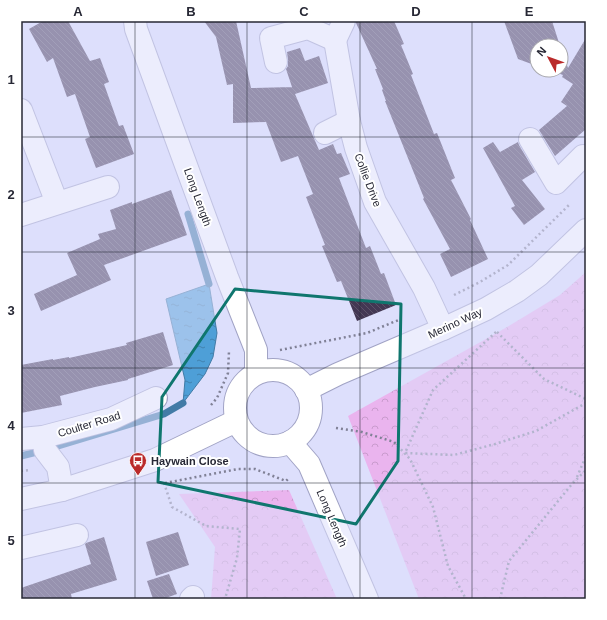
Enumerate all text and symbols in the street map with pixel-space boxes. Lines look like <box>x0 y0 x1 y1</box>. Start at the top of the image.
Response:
text: A <box>73 4 83 19</box>
text: B <box>186 4 196 19</box>
text: C <box>299 4 309 19</box>
text: D <box>411 4 421 19</box>
text: E <box>525 4 534 19</box>
north arrow <box>529 38 569 78</box>
text: N <box>534 44 549 58</box>
text: 1 <box>7 72 15 87</box>
street label: Collie Drive <box>352 152 384 208</box>
street label: Long Length <box>182 166 214 228</box>
text: 2 <box>7 187 15 202</box>
text: 3 <box>7 303 15 318</box>
street label: Merino Way <box>426 305 484 341</box>
street label: Coulter Road <box>56 409 122 439</box>
text: 4 <box>7 418 15 433</box>
bus stop icon: Haywain Close <box>128 451 148 476</box>
place label: Haywain Close <box>151 455 229 467</box>
street label: Long Length <box>315 488 349 548</box>
text: 5 <box>7 533 15 548</box>

